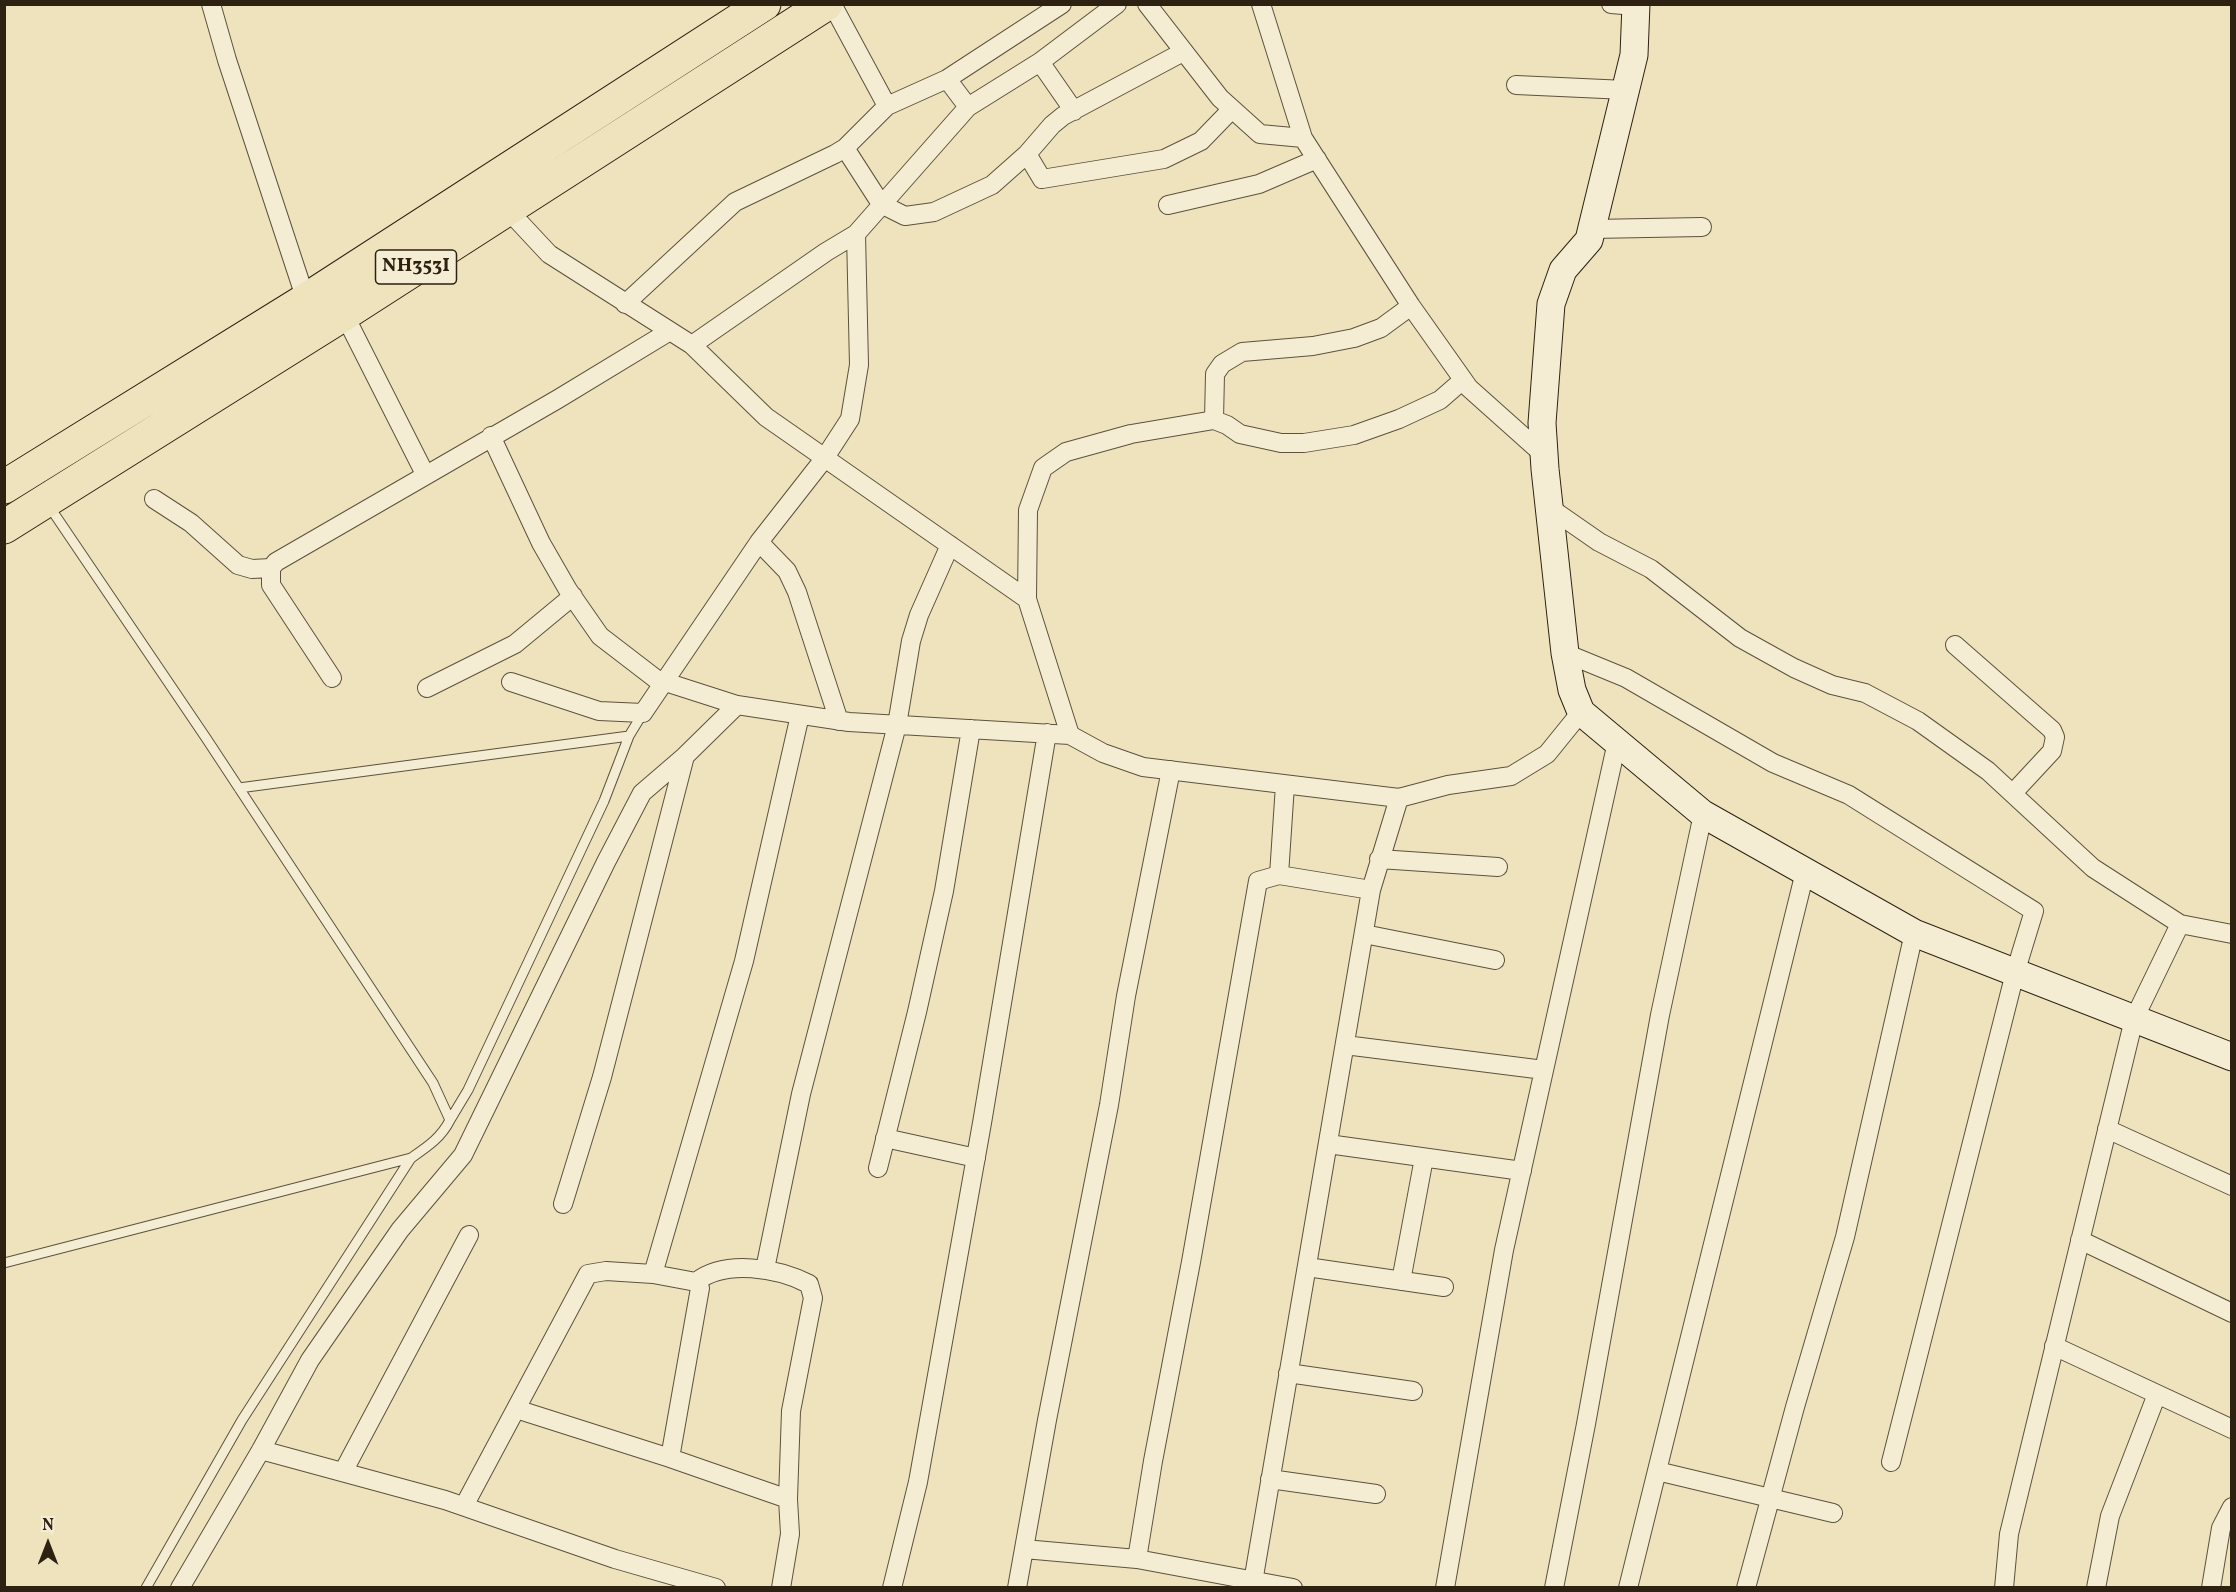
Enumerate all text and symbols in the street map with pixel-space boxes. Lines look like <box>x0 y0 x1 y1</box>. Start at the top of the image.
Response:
road number: NH353I <box>376 250 456 284</box>
north arrow <box>18 1514 78 1574</box>
text: N <box>42 1515 54 1537</box>

